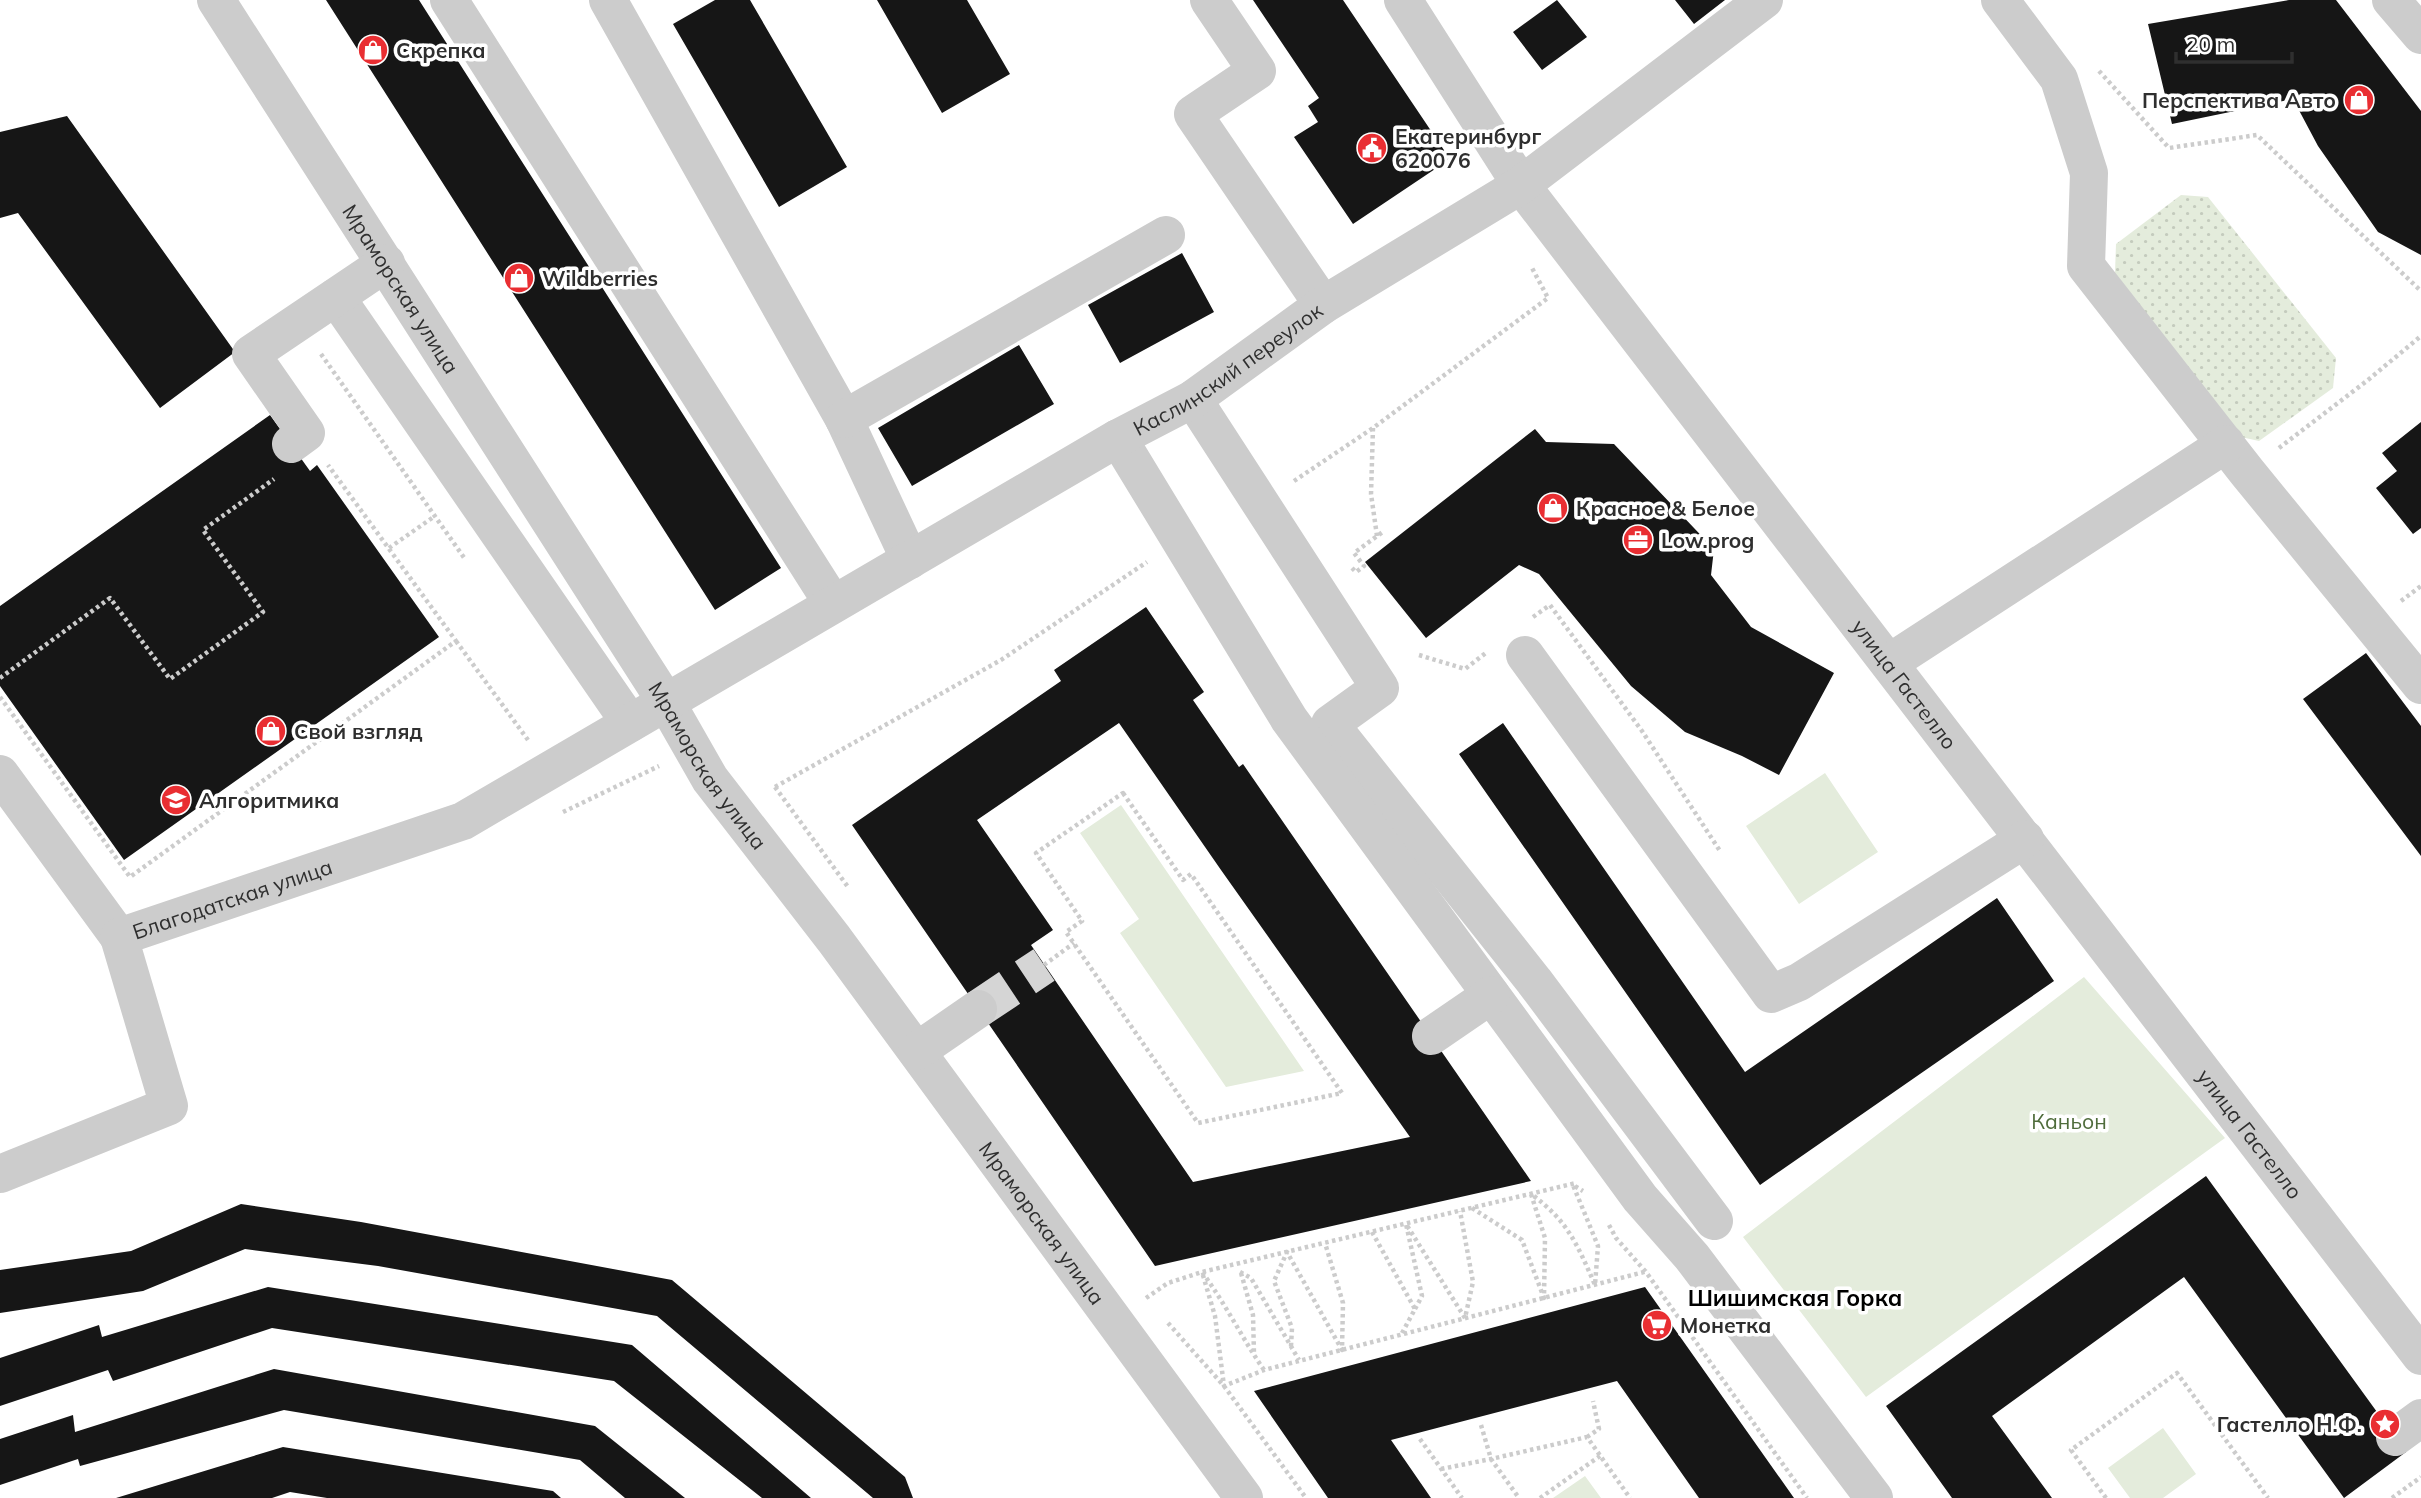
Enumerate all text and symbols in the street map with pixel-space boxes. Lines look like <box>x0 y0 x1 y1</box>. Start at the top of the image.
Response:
scale bar <box>2176 21 2292 65</box>
text: 20 m <box>2186 31 2235 57</box>
shop icon: Скрепка <box>356 33 390 67</box>
place label: Скрепка <box>396 37 486 63</box>
shop icon: Перспектива Авто <box>2342 83 2376 117</box>
place label: Перспектива Авто <box>2142 87 2336 113</box>
place label: Екатеринбург 620076 <box>1395 123 1541 173</box>
public building icon: Екатеринбург 620076 <box>1355 131 1389 165</box>
street label: Мраморская улица <box>337 199 465 378</box>
shop icon: Wildberries <box>502 261 536 295</box>
place label: Wildberries <box>542 265 658 291</box>
street label: Каслинский переулок <box>1129 296 1328 441</box>
shop icon: Красное & Белое <box>1536 491 1570 525</box>
place label: Красное & Белое <box>1576 495 1755 521</box>
office icon: Low.prog <box>1621 523 1655 557</box>
place label: Low.prog <box>1661 527 1754 553</box>
street label: улица Гастелло <box>1847 614 1963 754</box>
street label: Мраморская улица <box>643 677 773 854</box>
shop icon: Свой взгляд <box>254 714 288 748</box>
place label: Свой взгляд <box>294 718 423 744</box>
school or university icon: Алгоритмика <box>159 783 193 817</box>
place label: Алгоритмика <box>199 787 339 813</box>
street label: Благодатская улица <box>129 853 336 944</box>
street label: улица Гастелло <box>2192 1064 2308 1204</box>
park label: Каньон <box>2031 1108 2107 1134</box>
street label: Мраморская улица <box>974 1136 1111 1309</box>
district label: Шишимская Горка <box>1688 1283 1902 1312</box>
supermarket icon: Монетка <box>1640 1308 1674 1342</box>
place label: Монетка <box>1680 1312 1771 1338</box>
place icon: Гастелло Н.Ф. <box>2368 1407 2402 1441</box>
place label: Гастелло Н.Ф. <box>2217 1411 2362 1437</box>

